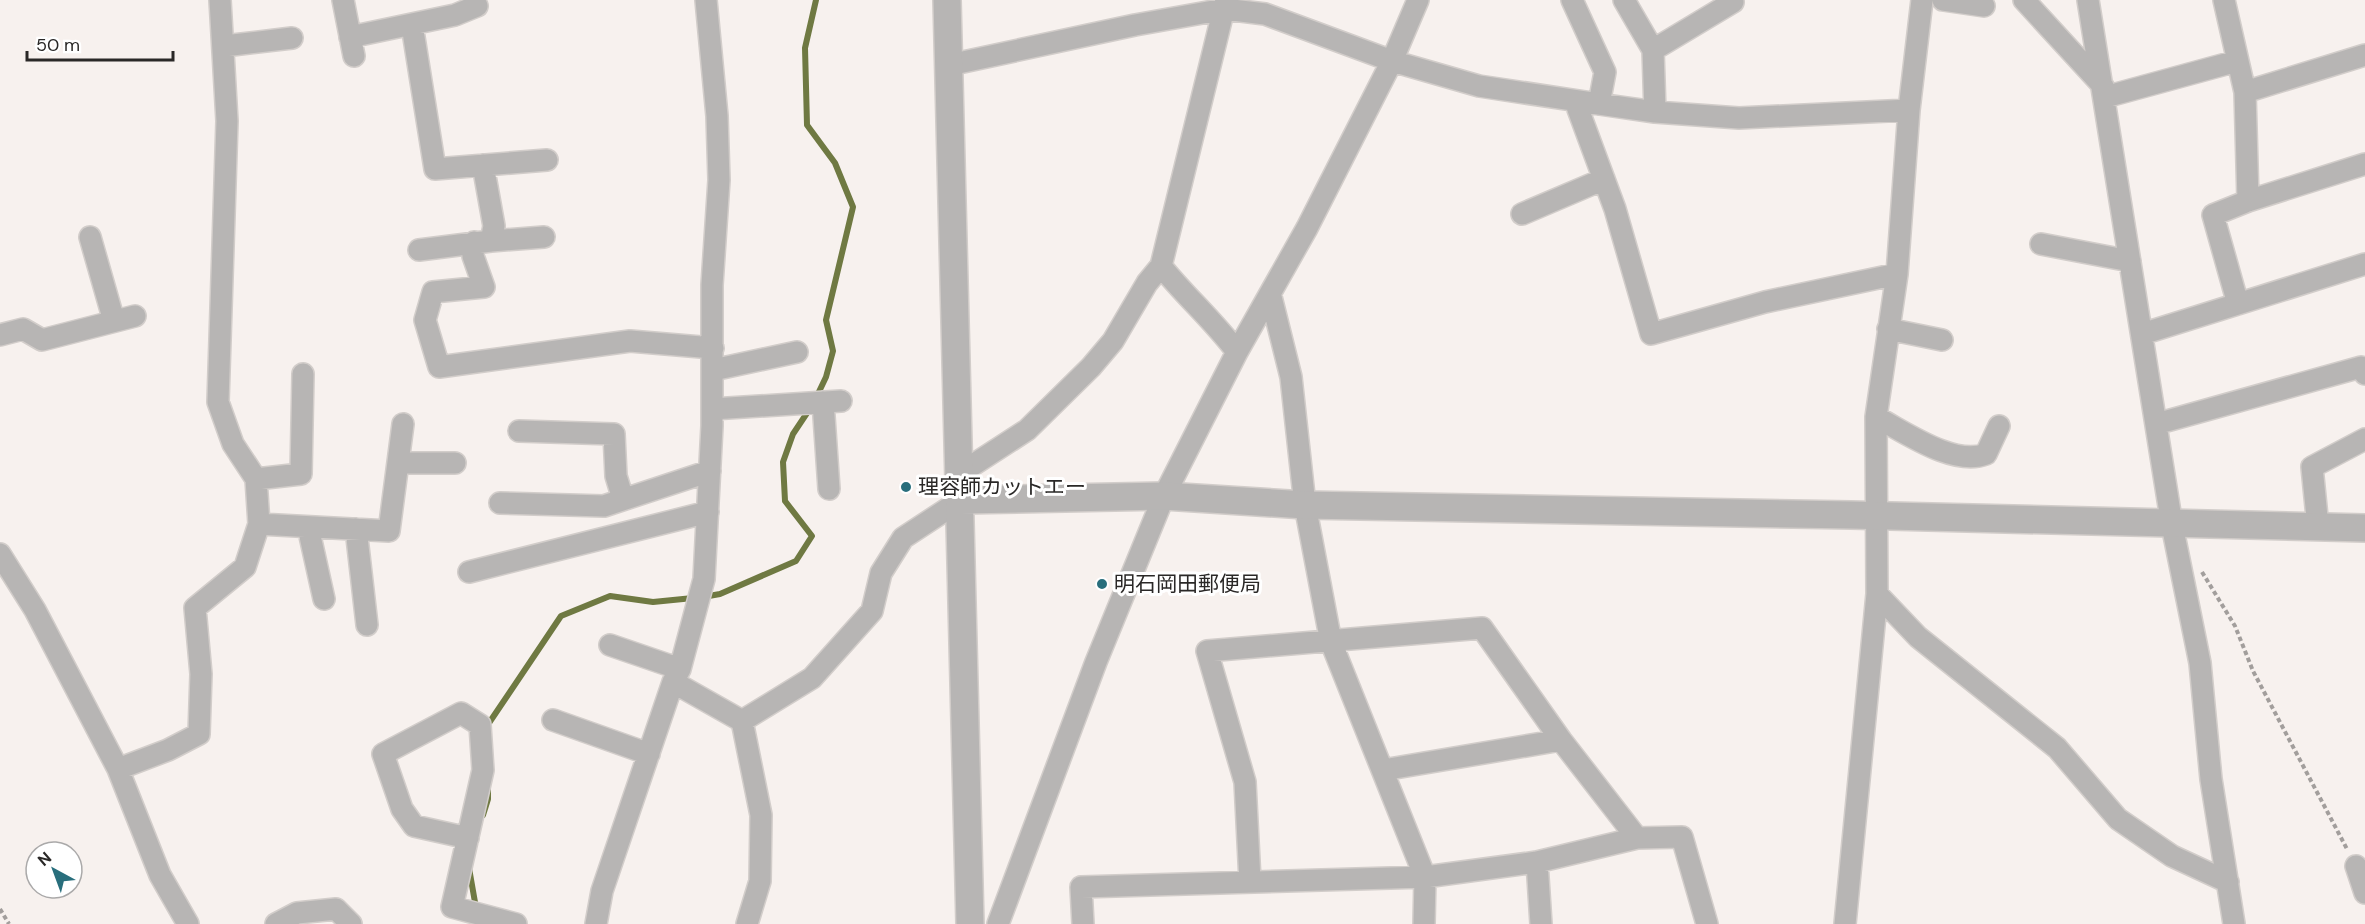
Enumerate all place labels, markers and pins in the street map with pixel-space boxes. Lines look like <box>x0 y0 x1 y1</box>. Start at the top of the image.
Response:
place label: 理容師カットエー <box>918 473 1086 501</box>
marker: 理容師カットエー <box>899 480 913 494</box>
place label: 明石岡田郵便局 <box>1114 570 1261 598</box>
marker: 明石岡田郵便局 <box>1095 577 1109 591</box>

